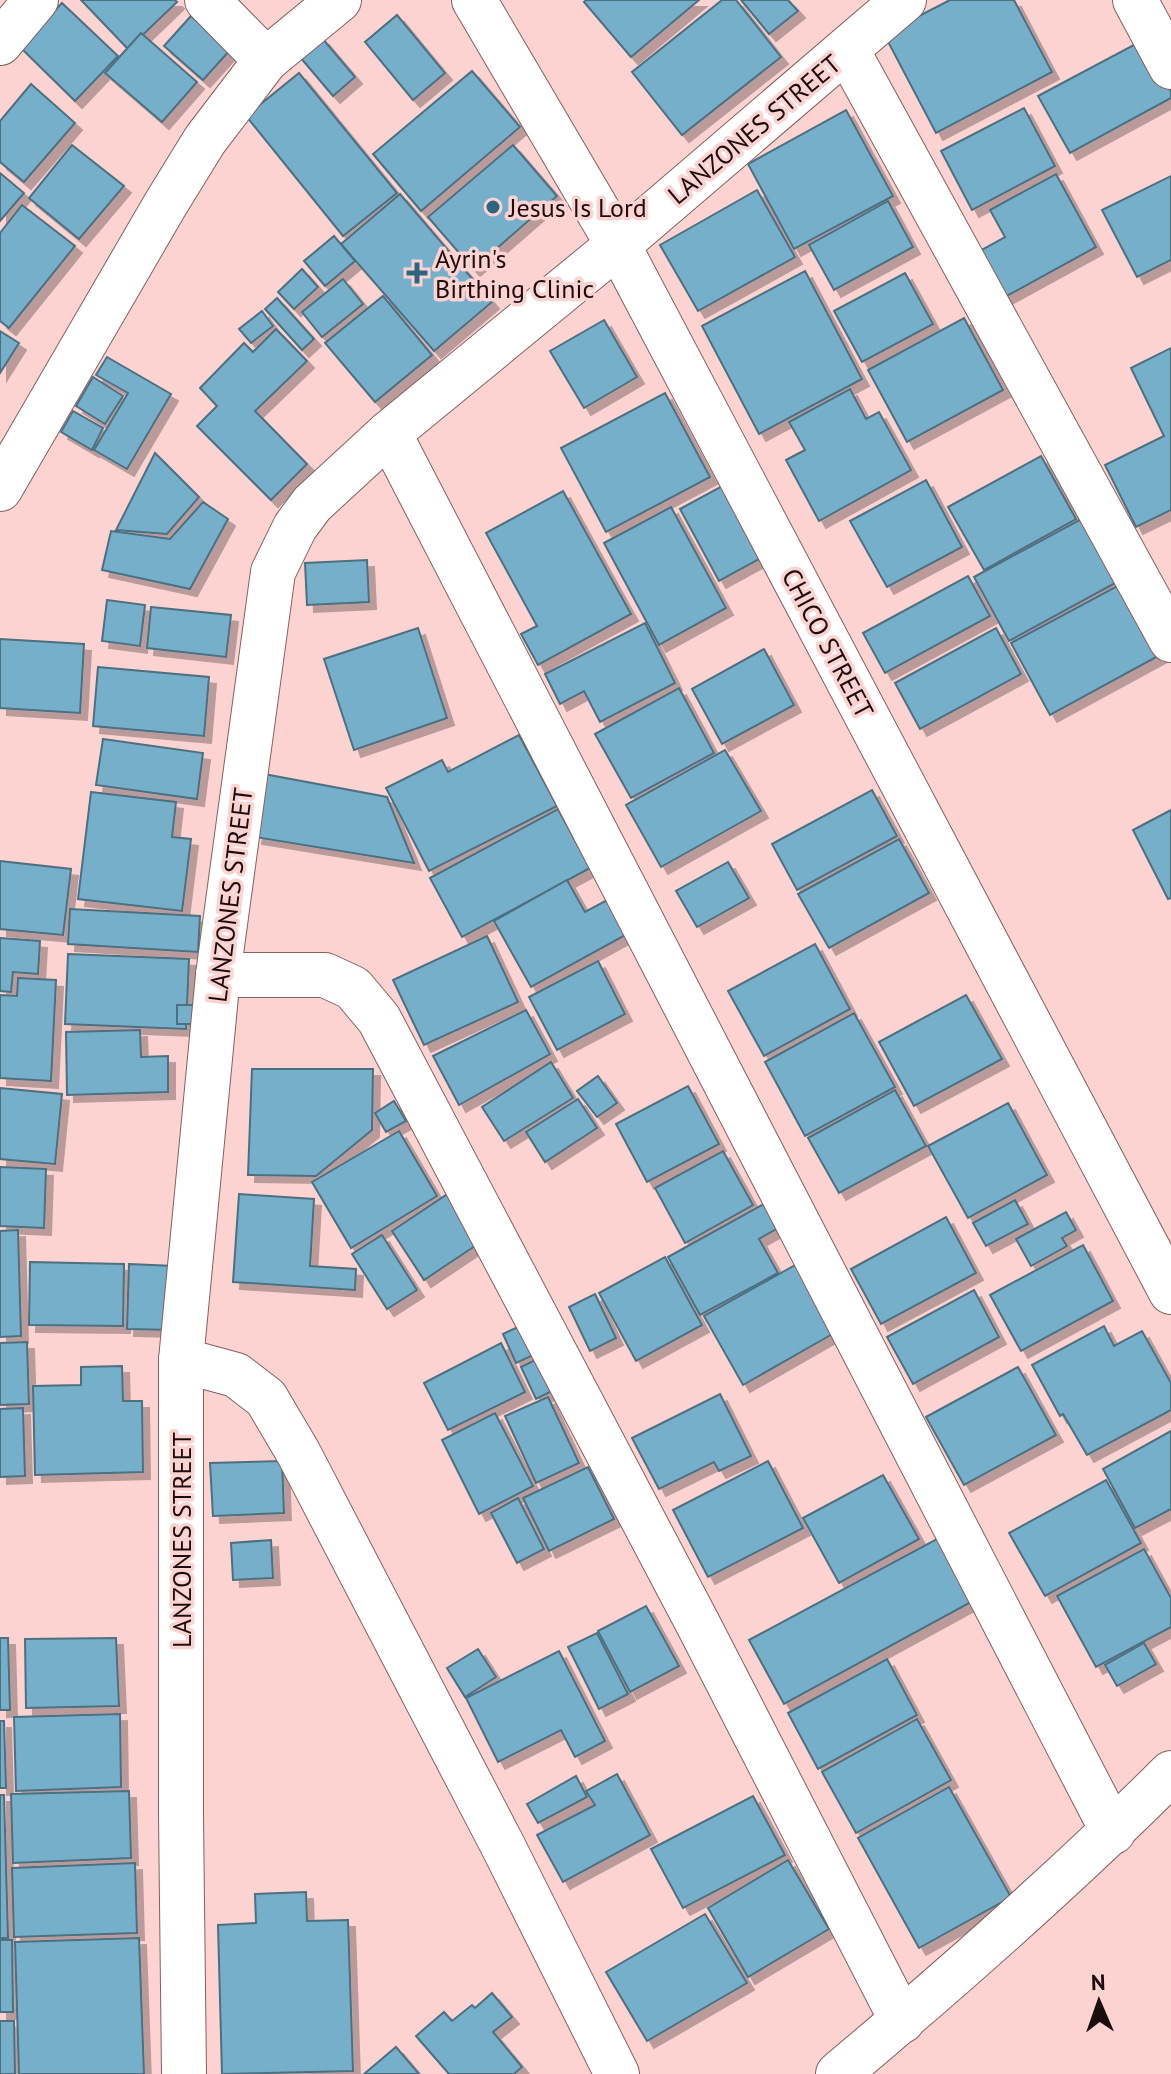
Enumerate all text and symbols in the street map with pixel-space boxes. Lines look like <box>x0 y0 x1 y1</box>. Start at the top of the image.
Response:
street label: LANZONES STREET <box>661 47 847 211</box>
place label: Jesus Is Lord <box>508 191 647 224</box>
marker: Jesus Is Lord <box>484 198 502 216</box>
place label: Ayrin's Birthing Clinic <box>435 242 594 305</box>
marker: Ayrin's Birthing Clinic <box>406 262 428 284</box>
street label: CHICO STREET <box>775 563 881 723</box>
street label: LANZONES STREET <box>200 786 260 1004</box>
street label: LANZONES STREET <box>165 1432 198 1648</box>
north arrow <box>1059 1962 1139 2042</box>
text: N <box>1091 1968 1106 1996</box>

